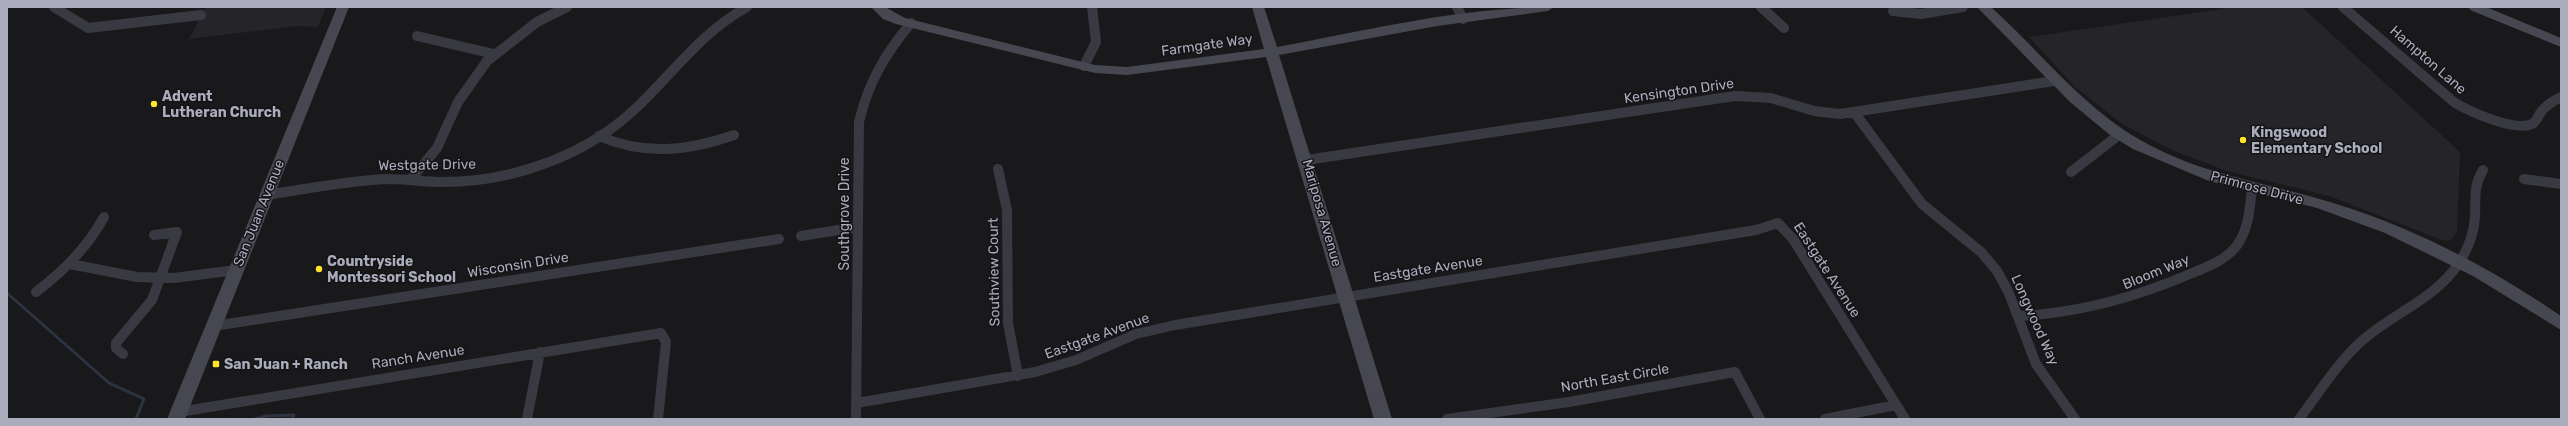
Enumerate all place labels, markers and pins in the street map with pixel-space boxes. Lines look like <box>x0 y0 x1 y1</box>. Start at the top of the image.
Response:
place label: Advent Lutheran Church <box>162 88 281 121</box>
marker: Advent Lutheran Church <box>149 99 159 109</box>
place label: Kingswood Elementary School <box>2251 124 2382 157</box>
marker: Kingswood Elementary School <box>2238 135 2248 145</box>
place label: Countryside Montessori School <box>327 253 456 286</box>
marker: Countryside Montessori School <box>314 264 324 274</box>
place label: San Juan + Ranch <box>224 356 348 373</box>
marker: San Juan + Ranch <box>211 359 221 369</box>

